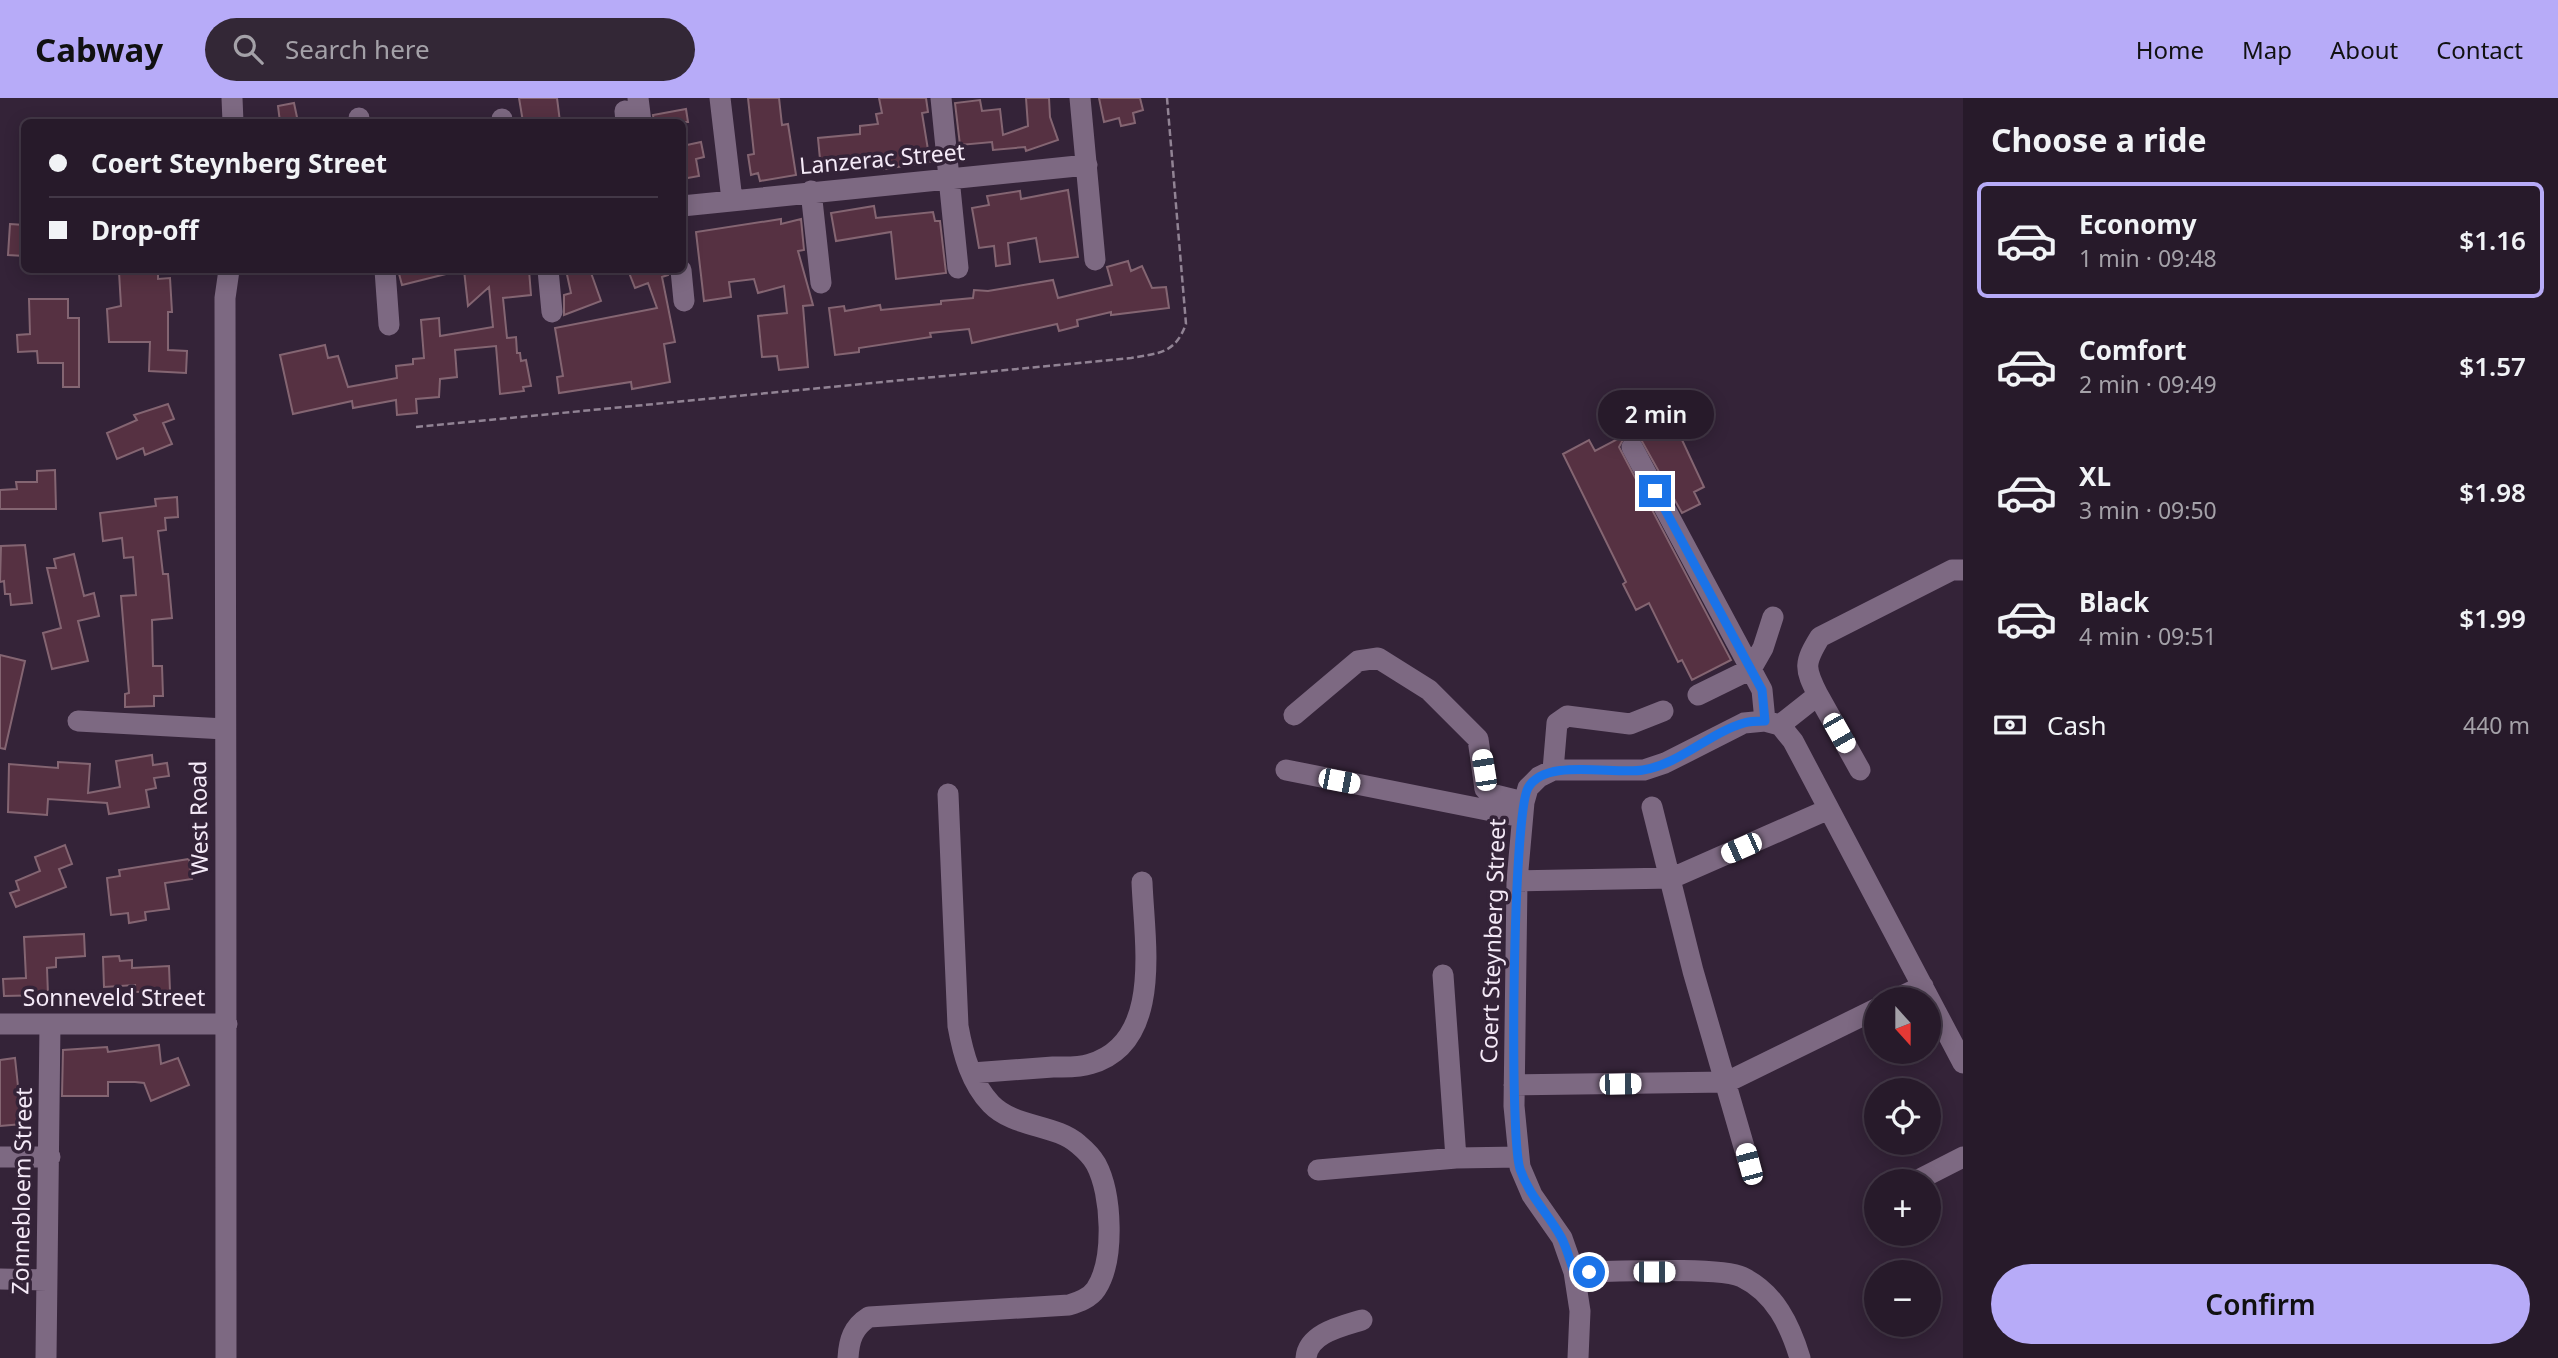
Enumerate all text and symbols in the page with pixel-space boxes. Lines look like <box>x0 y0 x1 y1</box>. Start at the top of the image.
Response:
search box <box>205 18 695 81</box>
text: Cabway <box>35 27 163 72</box>
icon: search <box>229 30 267 68</box>
text: Search here <box>285 31 430 67</box>
text: Home <box>2136 33 2204 66</box>
text: Map <box>2242 33 2292 66</box>
text: About <box>2330 33 2398 66</box>
text: Contact <box>2436 33 2523 66</box>
text: Choose a ride <box>1991 118 2207 161</box>
street label: Lanzerac Street <box>798 135 966 181</box>
text: Coert Steynberg Street <box>91 145 387 181</box>
text: Economy <box>2079 206 2197 242</box>
icon: car <box>1995 209 2058 272</box>
text: Drop-off <box>91 212 198 248</box>
text: $1.16 <box>2459 222 2526 258</box>
text: 1 min · 09:48 <box>2079 242 2217 274</box>
text: Comfort <box>2079 332 2187 368</box>
icon: car <box>1995 335 2058 398</box>
text: $1.57 <box>2459 348 2526 384</box>
text: 2 min · 09:49 <box>2079 368 2217 400</box>
callout: 2 min <box>1597 390 1713 438</box>
text: 2 min <box>1625 398 1687 430</box>
text: XL <box>2079 458 2111 494</box>
icon: car <box>1995 461 2058 524</box>
text: $1.98 <box>2459 474 2526 510</box>
route end <box>1639 475 1671 507</box>
text: 3 min · 09:50 <box>2079 494 2217 526</box>
text: Black <box>2079 584 2149 620</box>
icon: car <box>1995 587 2058 650</box>
text: $1.99 <box>2459 600 2526 636</box>
text: 4 min · 09:51 <box>2079 620 2217 652</box>
icon: cash <box>1991 706 2029 744</box>
text: Cash <box>2047 707 2107 743</box>
text: 440 m <box>2463 709 2530 741</box>
car <box>1820 710 1859 756</box>
car <box>1471 748 1498 792</box>
street label: West Road <box>181 761 215 876</box>
car <box>1317 767 1362 795</box>
street label: Coert Steynberg Street <box>1472 818 1512 1064</box>
car <box>1718 830 1765 866</box>
street label: Sonneveld Street <box>23 981 205 1013</box>
north arrow <box>1864 987 1941 1064</box>
map controls <box>1864 987 1941 1337</box>
car <box>1599 1073 1642 1095</box>
button: locate <box>1864 1078 1941 1155</box>
street label: Zonnebloem Street <box>3 1087 39 1295</box>
car <box>1734 1141 1765 1187</box>
button: + <box>1864 1169 1941 1246</box>
route start <box>1573 1256 1605 1288</box>
button: − <box>1864 1260 1941 1337</box>
car <box>1634 1262 1676 1283</box>
button: Confirm <box>1991 1264 2530 1344</box>

